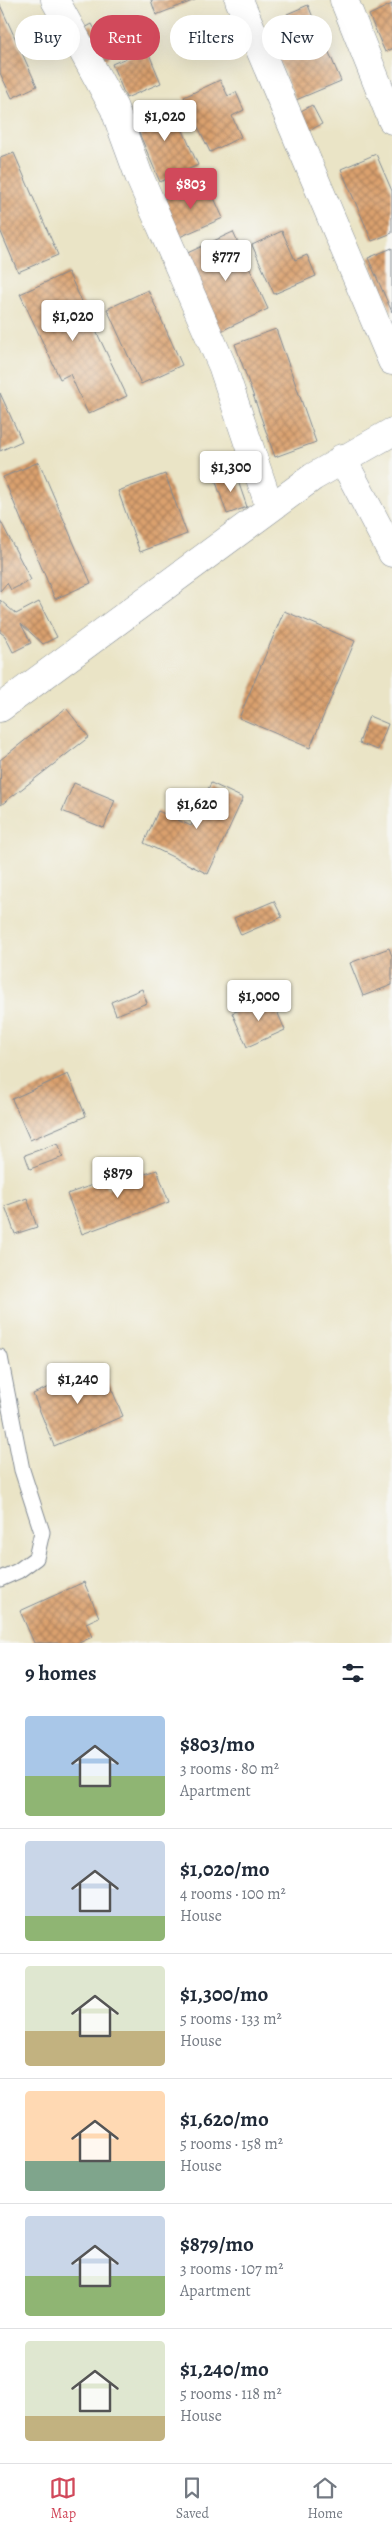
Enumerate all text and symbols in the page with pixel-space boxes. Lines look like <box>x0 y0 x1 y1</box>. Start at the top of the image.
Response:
chip: Buy <box>15 15 80 60</box>
chip: Rent <box>90 15 160 60</box>
chip: Filters <box>170 15 252 60</box>
chip: New <box>262 15 332 60</box>
pin: $1,020 <box>124 100 206 142</box>
text: $1,020 <box>144 105 186 127</box>
pin: $803 <box>161 168 221 210</box>
text: $803 <box>176 173 206 195</box>
pin: $777 <box>196 240 256 282</box>
text: $777 <box>212 245 240 267</box>
pin: $1,020 <box>32 300 114 342</box>
text: $1,020 <box>52 305 94 327</box>
pin: $1,300 <box>190 450 272 493</box>
text: $1,300 <box>211 456 251 478</box>
pin: $1,620 <box>156 788 238 830</box>
text: $1,620 <box>177 793 217 815</box>
pin: $1,000 <box>218 980 300 1022</box>
text: $1,000 <box>238 985 280 1007</box>
pin: $879 <box>88 1156 148 1199</box>
text: $879 <box>103 1162 133 1184</box>
pin: $1,240 <box>37 1362 119 1405</box>
text: $1,240 <box>58 1368 98 1390</box>
text: 9 homes <box>25 1659 96 1687</box>
icon: filters <box>339 1659 367 1687</box>
text: $803/mo <box>180 1730 255 1758</box>
icon: home <box>65 1736 125 1796</box>
text: 3 rooms · 80 m² <box>180 1758 279 1780</box>
text: Apartment <box>180 1780 251 1802</box>
text: $1,020/mo <box>180 1855 270 1883</box>
icon: home <box>65 1861 125 1921</box>
text: 4 rooms · 100 m² <box>180 1883 286 1905</box>
text: House <box>180 1905 222 1927</box>
text: $1,300/mo <box>180 1980 268 2008</box>
icon: home <box>65 1986 125 2046</box>
text: 5 rooms · 133 m² <box>180 2008 282 2030</box>
text: House <box>180 2030 222 2052</box>
text: $1,620/mo <box>180 2105 269 2133</box>
icon: home <box>65 2111 125 2171</box>
text: 5 rooms · 158 m² <box>180 2133 283 2155</box>
text: House <box>180 2155 222 2177</box>
text: $879/mo <box>180 2230 254 2258</box>
icon: home <box>65 2236 125 2296</box>
text: 3 rooms · 107 m² <box>180 2258 283 2280</box>
text: Apartment <box>180 2280 251 2302</box>
text: $1,240/mo <box>180 2355 269 2383</box>
icon: home <box>65 2361 125 2421</box>
text: 5 rooms · 118 m² <box>180 2383 282 2405</box>
text: House <box>180 2405 222 2427</box>
tab: Map <box>49 2474 77 2523</box>
tab: Saved <box>176 2474 209 2523</box>
tab: Home <box>308 2474 343 2523</box>

